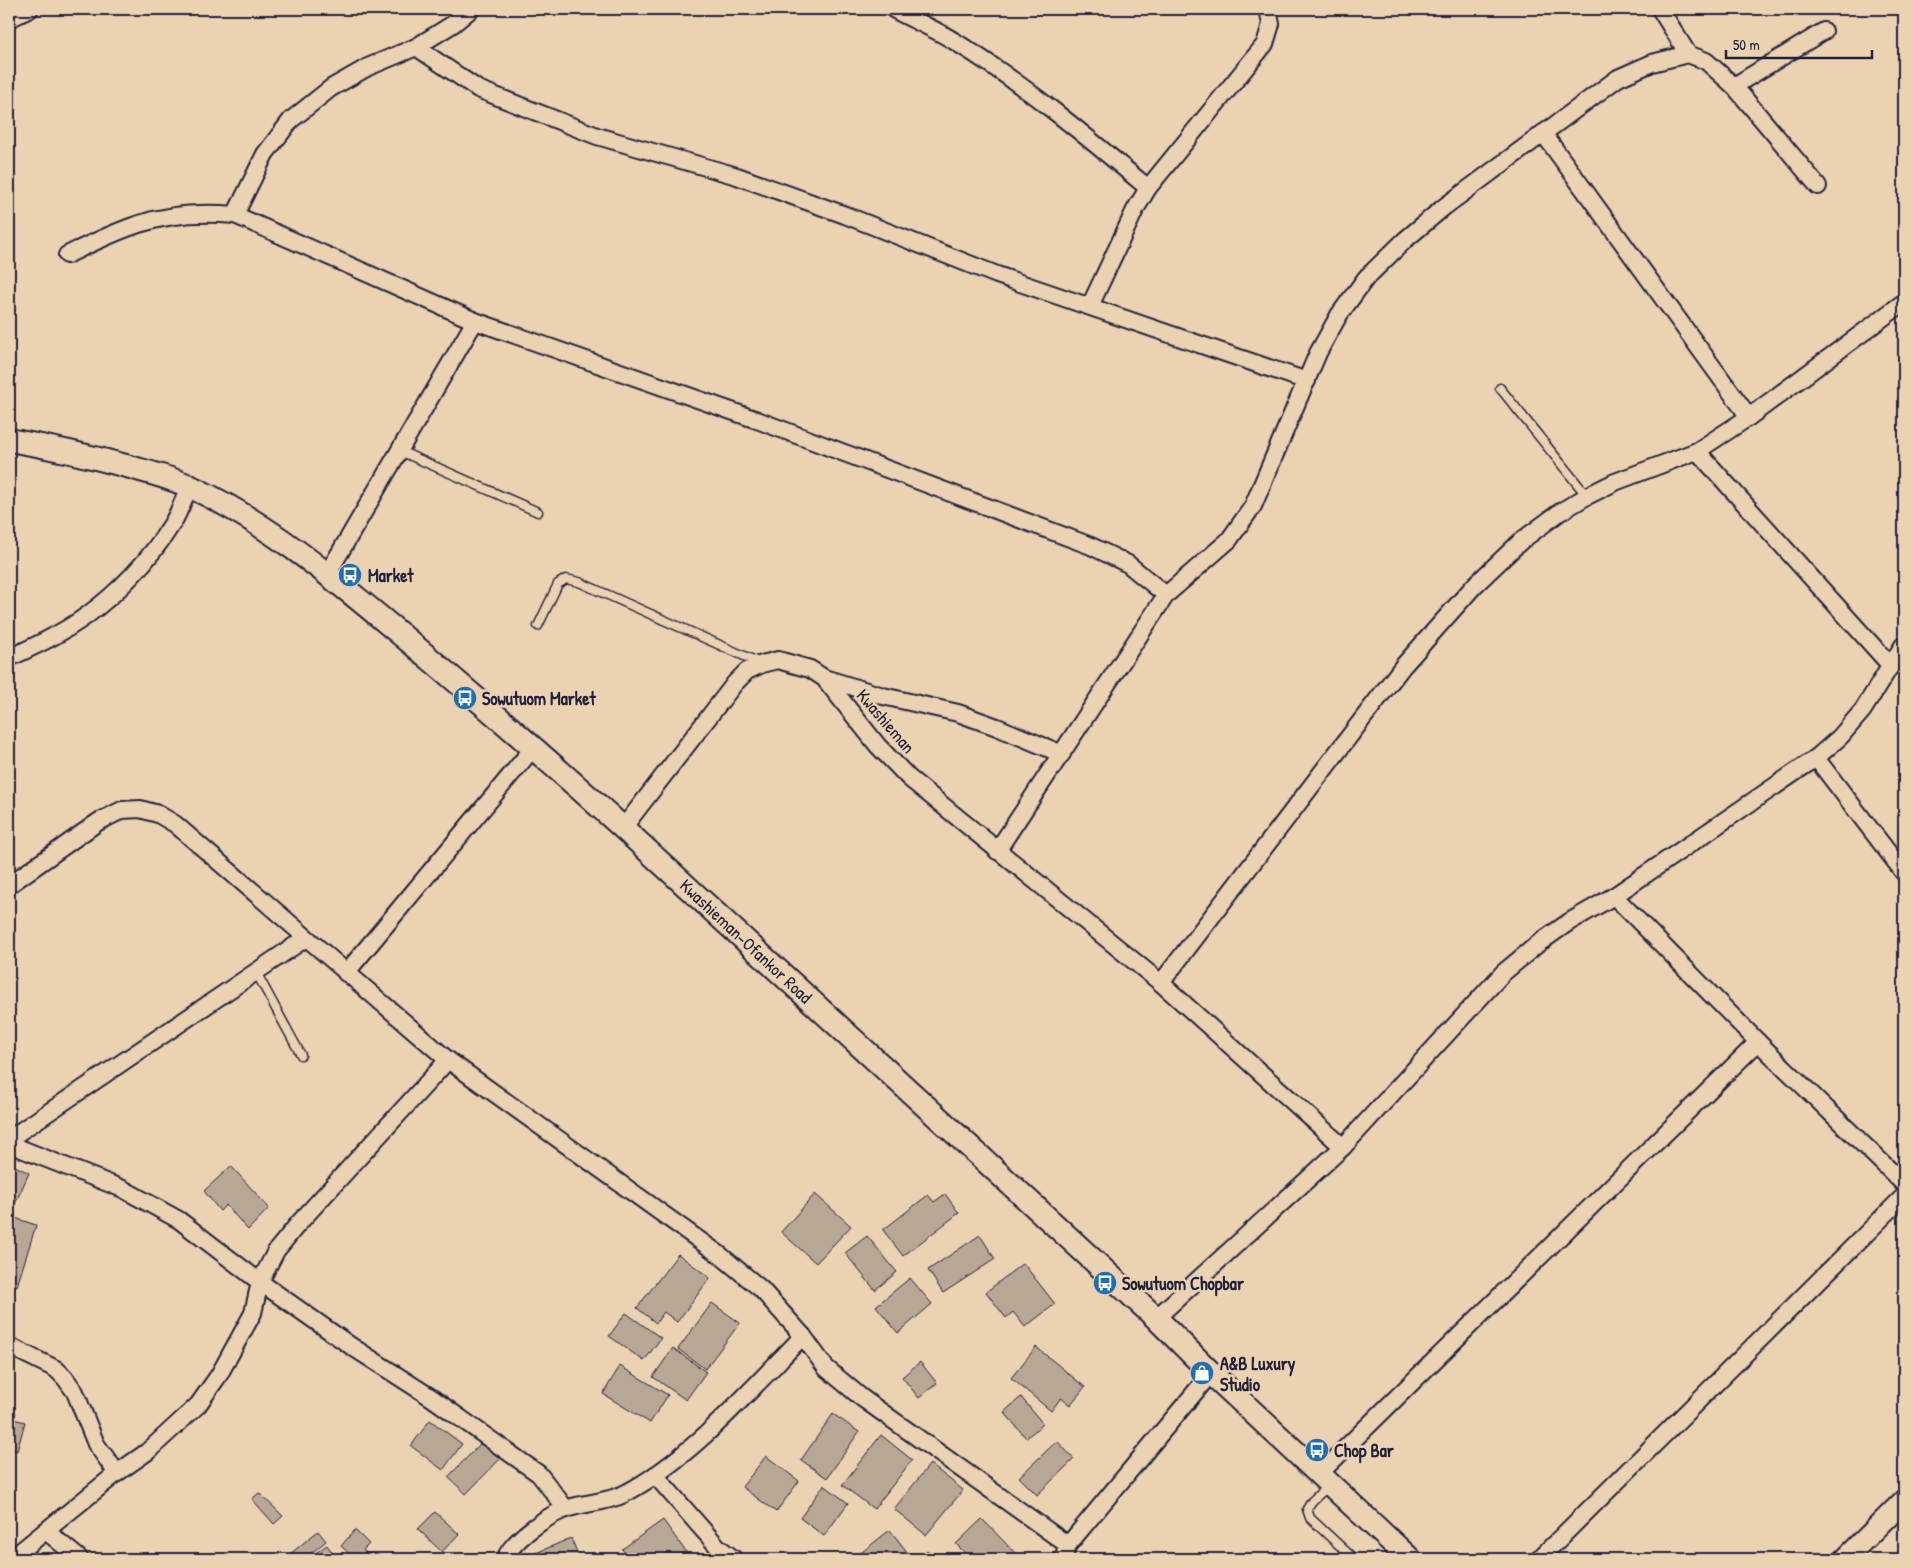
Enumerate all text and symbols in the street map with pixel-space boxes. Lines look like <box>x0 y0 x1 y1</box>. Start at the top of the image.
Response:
scale bar <box>1726 28 1872 60</box>
text: 50 m <box>1733 34 1760 55</box>
bus stop icon: Market <box>337 562 363 588</box>
place label: Market <box>368 563 414 588</box>
street label: Kwashieman <box>851 683 921 759</box>
bus stop icon: Sowutuom Market <box>452 685 478 711</box>
place label: Sowutuom Market <box>482 686 596 711</box>
street label: Kwashieman-Ofankor Road <box>675 873 817 1009</box>
bus stop icon: Sowutuom Chopbar <box>1092 1270 1118 1296</box>
place label: Sowutuom Chopbar <box>1122 1271 1244 1297</box>
place label: A&B Luxury Studio <box>1220 1351 1296 1397</box>
shop icon: A&B Luxury Studio <box>1189 1360 1215 1386</box>
bus stop icon: Chop Bar <box>1304 1437 1330 1463</box>
place label: Chop Bar <box>1334 1438 1394 1464</box>

